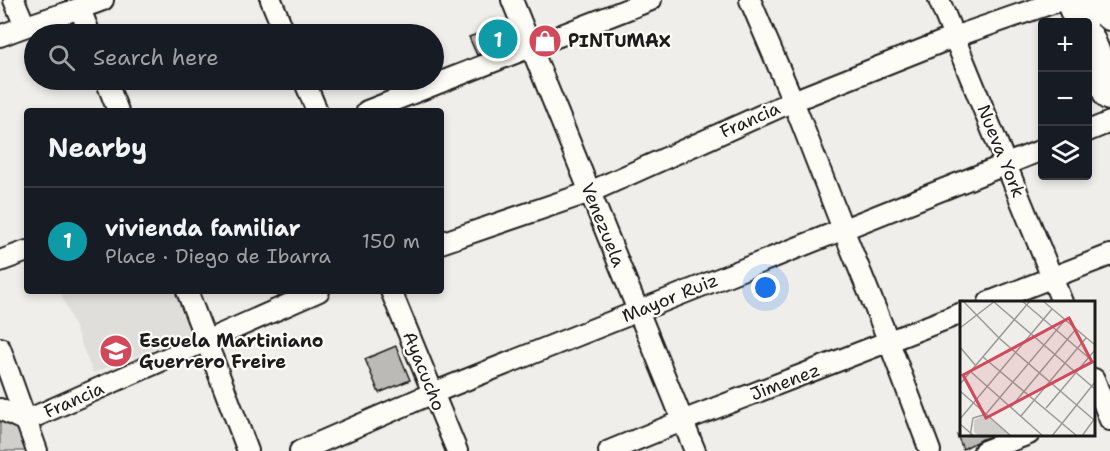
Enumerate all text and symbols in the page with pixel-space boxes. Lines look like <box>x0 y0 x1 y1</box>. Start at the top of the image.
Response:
pin: 1 <box>478 16 518 62</box>
map controls <box>1038 18 1092 180</box>
button: + <box>1038 18 1092 72</box>
shop icon: PINTUMAX <box>527 23 563 59</box>
search box <box>24 24 444 90</box>
place label: PINTUMAX <box>568 29 671 53</box>
icon: search <box>45 41 78 74</box>
text: Search here <box>93 43 219 72</box>
button: − <box>1038 72 1092 126</box>
street label: Francia <box>716 96 784 144</box>
street label: Nueva York <box>971 101 1031 201</box>
button: layers <box>1038 126 1092 180</box>
text: Nearby <box>48 130 147 165</box>
street label: Venezuela <box>575 179 631 271</box>
text: vivienda familiar <box>105 214 301 243</box>
text: 1 <box>63 228 72 254</box>
text: 150 m <box>362 228 420 254</box>
text: Place · Diego de Ibarra <box>105 243 331 269</box>
street label: Mayor Ruiz <box>618 268 722 328</box>
your location <box>751 273 780 302</box>
inset map <box>960 301 1095 436</box>
street label: Ayacucho <box>397 328 451 414</box>
place label: Escuela Martiniano Guerrero Freire <box>139 329 323 374</box>
school or university icon: Escuela Martiniano Guerrero Freire <box>98 333 134 369</box>
street label: Jimenez <box>747 358 823 406</box>
street label: Francia <box>40 376 108 424</box>

